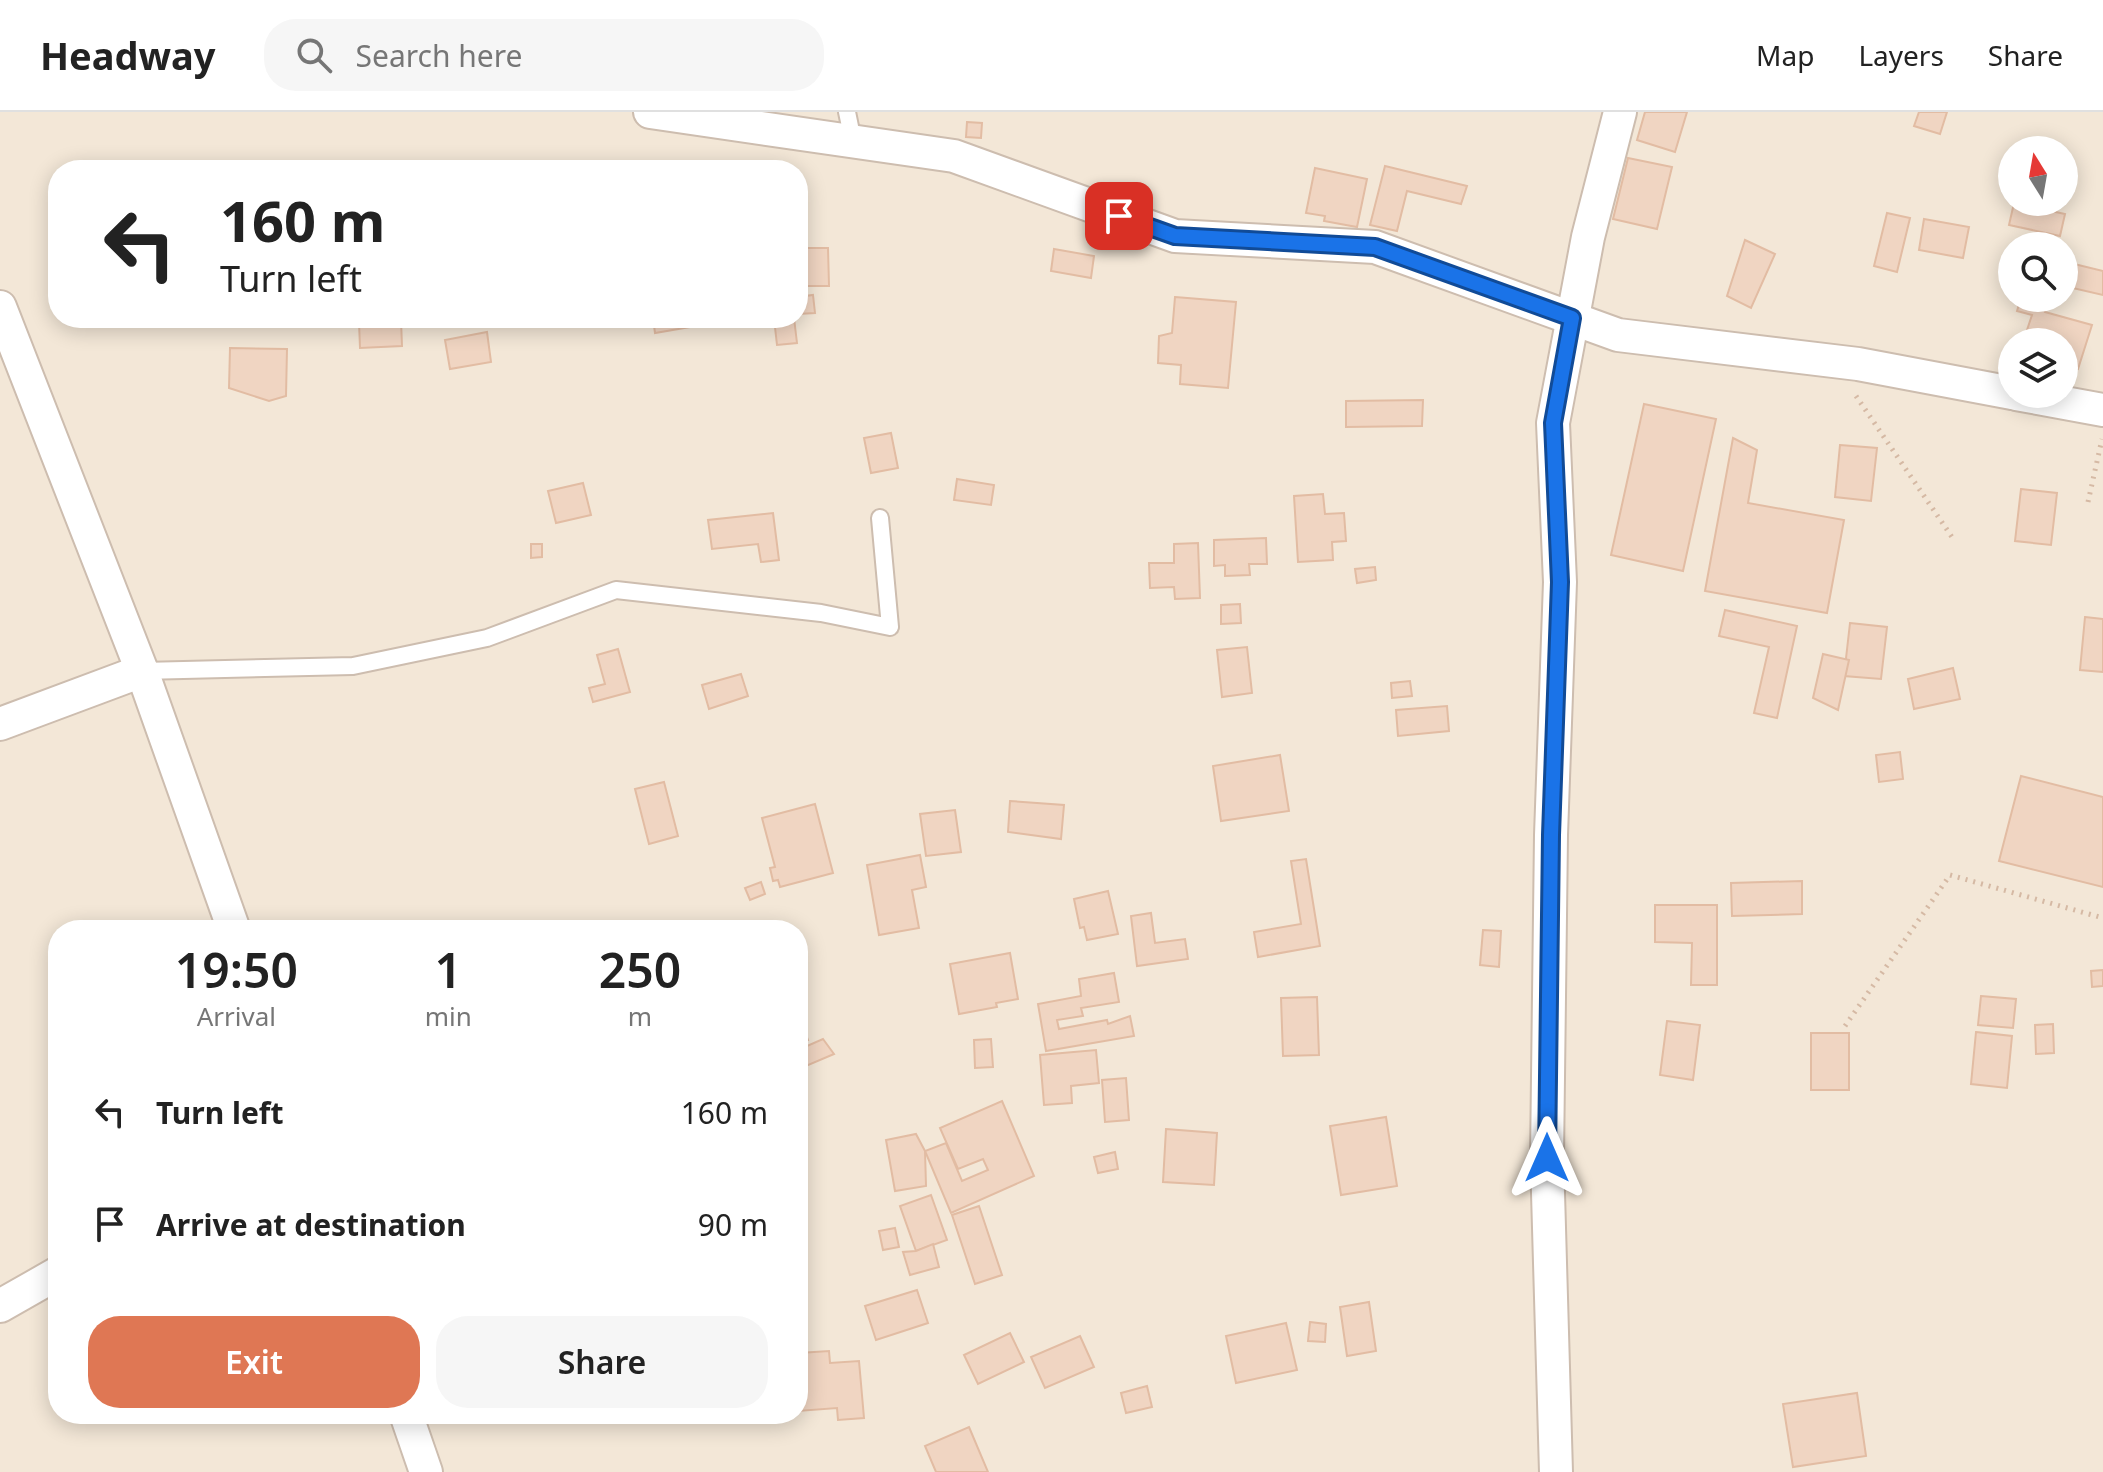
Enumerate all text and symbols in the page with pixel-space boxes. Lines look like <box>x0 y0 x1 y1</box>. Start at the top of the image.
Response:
search box <box>264 19 824 91</box>
text: Headway <box>40 29 216 81</box>
icon: search <box>292 33 336 77</box>
text: Search here <box>356 35 522 76</box>
text: Map <box>1756 36 1814 74</box>
text: Layers <box>1858 36 1944 74</box>
text: Share <box>1988 36 2063 74</box>
north arrow <box>1998 136 2078 216</box>
map controls <box>1998 136 2078 408</box>
text: 160 m <box>220 182 385 258</box>
pin <box>1085 182 1153 250</box>
icon: left <box>88 192 192 296</box>
icon: arrive <box>1097 194 1141 238</box>
button: search <box>1998 232 2078 312</box>
text: Turn left <box>220 254 362 303</box>
button: layers <box>1998 328 2078 408</box>
text: 19:50 <box>175 937 298 1002</box>
text: 1 <box>435 937 462 1002</box>
text: 250 <box>599 937 681 1002</box>
text: Arrival <box>197 998 276 1034</box>
text: min <box>425 998 472 1034</box>
text: m <box>628 998 652 1034</box>
icon: left <box>88 1090 132 1134</box>
text: Turn left <box>156 1092 284 1133</box>
text: 160 m <box>681 1092 768 1133</box>
position arrow <box>1505 1116 1589 1200</box>
icon: arrive <box>88 1202 132 1246</box>
text: Arrive at destination <box>156 1204 466 1245</box>
text: 90 m <box>698 1204 768 1245</box>
button: Exit <box>88 1316 420 1408</box>
button: Share <box>436 1316 768 1408</box>

